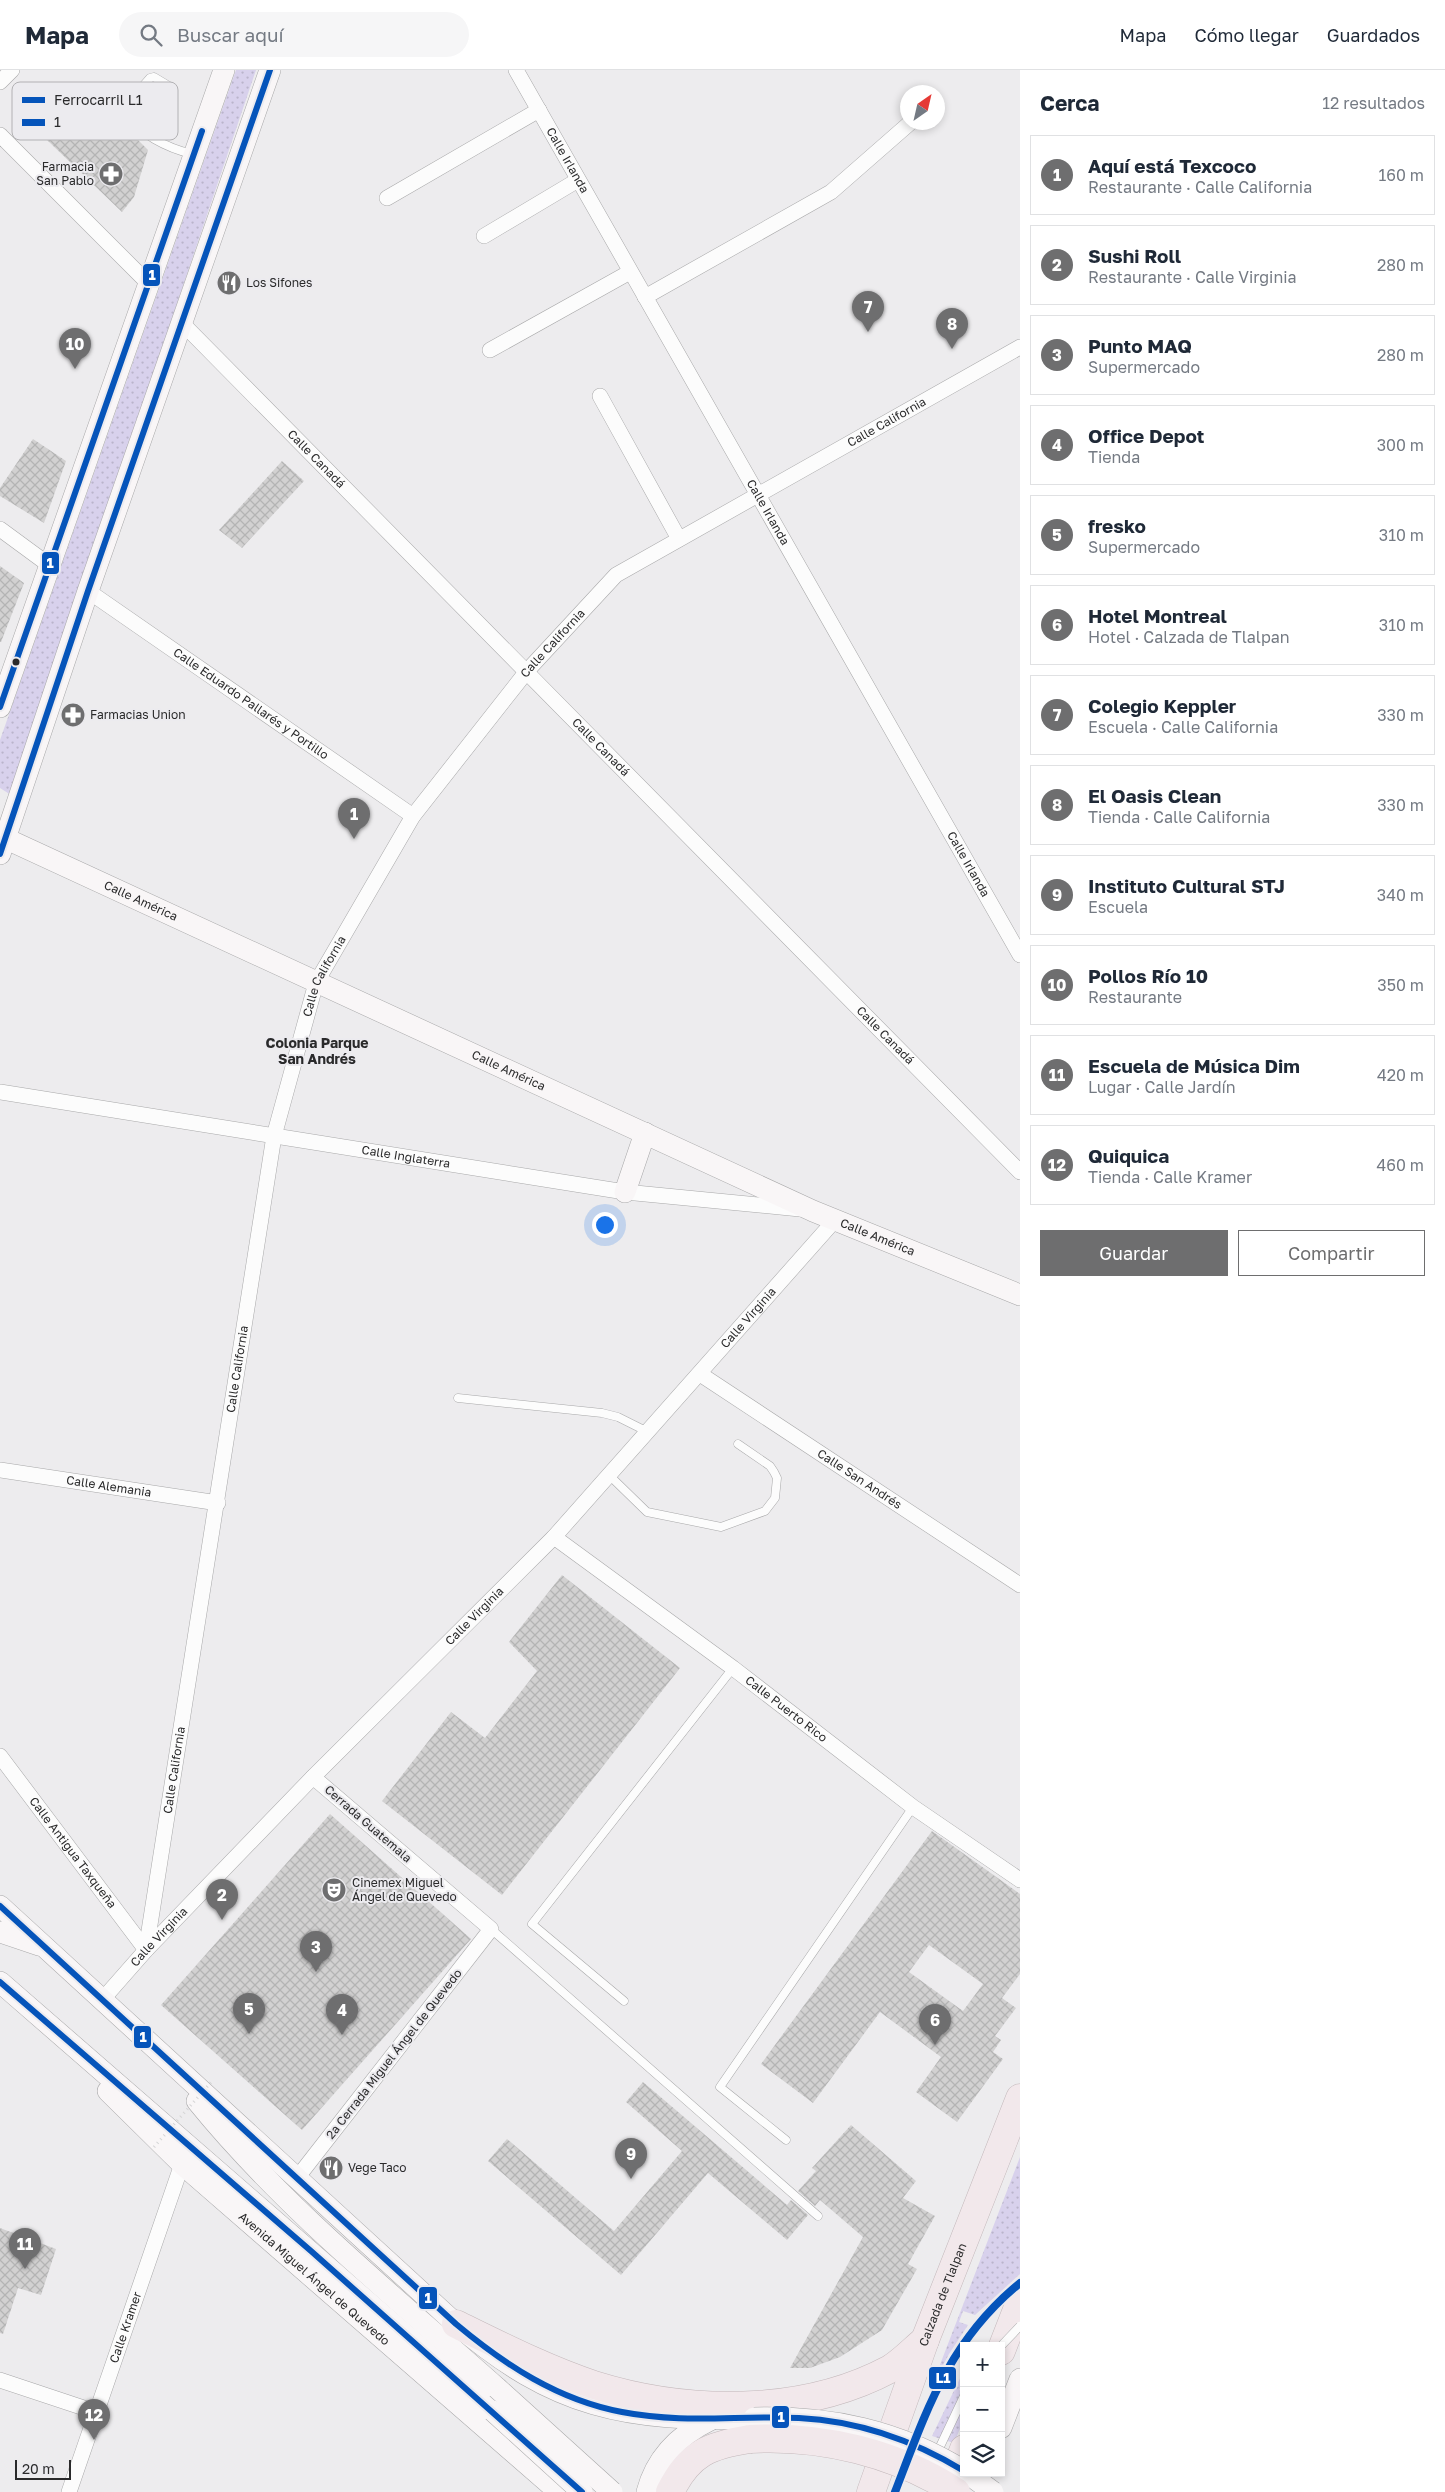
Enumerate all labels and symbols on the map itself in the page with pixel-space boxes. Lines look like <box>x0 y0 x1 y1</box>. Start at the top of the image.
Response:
legend <box>12 82 178 140</box>
north arrow <box>900 85 945 130</box>
text: Ferrocarril L1 <box>54 91 143 108</box>
text: 1 <box>54 113 61 130</box>
street label: Calle Irlanda <box>543 125 593 196</box>
place label: Farmacia San Pablo <box>36 159 94 188</box>
pharmacy icon: Farmacia San Pablo <box>98 161 124 187</box>
line badge: 1 <box>142 263 161 287</box>
text: 1 <box>148 266 156 283</box>
restaurant icon: Los Sifones <box>216 270 242 296</box>
place label: Los Sifones <box>246 275 312 290</box>
pin: 7 <box>852 291 884 332</box>
pin: 8 <box>936 308 968 349</box>
pin: 10 <box>59 328 91 369</box>
street label: Calle California <box>844 394 929 450</box>
street label: Calle Canadá <box>285 426 348 491</box>
street label: Calle Irlanda <box>744 477 793 548</box>
line badge: 1 <box>41 551 60 575</box>
text: 1 <box>46 554 54 571</box>
street label: Calle California <box>517 606 588 680</box>
street label: Calle Eduardo Pallarés y Portillo <box>170 644 332 762</box>
unlabelled marker <box>11 657 21 667</box>
pharmacy icon: Farmacias Union <box>60 702 86 728</box>
place label: Farmacias Union <box>90 707 186 722</box>
street label: Calle Canadá <box>569 715 633 779</box>
pin: 1 <box>338 798 370 839</box>
street label: Calle Irlanda <box>944 828 993 899</box>
street label: Calle América <box>102 877 180 924</box>
street label: Calle California <box>299 933 349 1018</box>
street label: Calle Canadá <box>854 1003 918 1067</box>
district label: Colonia Parque San Andrés <box>265 1034 369 1067</box>
street label: Calle América <box>470 1047 548 1094</box>
street label: Calle Inglaterra <box>361 1142 451 1171</box>
your location <box>592 1212 618 1238</box>
street label: Calle América <box>838 1215 917 1259</box>
street label: Calle Virginia <box>717 1284 779 1351</box>
street label: Calle California <box>223 1324 251 1414</box>
street label: Calle San Andrés <box>815 1445 905 1512</box>
street label: Calle Alemania <box>65 1472 152 1500</box>
street label: Calle Virginia <box>442 1584 507 1648</box>
street label: Calle Puerto Rico <box>742 1672 831 1745</box>
street label: Calle California <box>160 1725 188 1815</box>
street label: Cerrada Guatemala <box>322 1782 415 1866</box>
street label: Calle Antigua Taxqueña <box>26 1794 120 1911</box>
place label: Cinemex Miguel Ángel de Quevedo <box>352 1875 457 1904</box>
theatre icon: Cinemex Miguel Ángel de Quevedo <box>321 1877 347 1903</box>
pin: 2 <box>206 1879 238 1920</box>
street label: Calle Virginia <box>127 1904 190 1969</box>
pin: 3 <box>300 1931 332 1972</box>
street label: 2ª Cerrada Miguel Ángel de Quevedo <box>322 1966 465 2142</box>
pin: 5 <box>233 1993 265 2034</box>
pin: 4 <box>326 1994 358 2035</box>
pin: 6 <box>919 2004 951 2045</box>
line badge: 1 <box>133 2025 152 2049</box>
text: 1 <box>139 2028 147 2045</box>
pin: 9 <box>615 2138 647 2179</box>
restaurant icon: Vege Taco <box>318 2155 344 2181</box>
place label: Vege Taco <box>348 2160 407 2175</box>
street label: Avenida Miguel Ángel de Quevedo <box>236 2209 393 2348</box>
pin: 11 <box>9 2228 41 2269</box>
street label: Calzada de Tlalpan <box>915 2241 969 2348</box>
line badge: 1 <box>418 2286 438 2310</box>
street label: Calle Kramer <box>106 2289 145 2365</box>
text: 1 <box>424 2289 432 2306</box>
line badge: L1 <box>928 2366 957 2390</box>
text: L1 <box>935 2369 951 2386</box>
pin: 12 <box>78 2399 110 2440</box>
line badge: 1 <box>771 2405 790 2429</box>
text: 1 <box>777 2408 785 2425</box>
scale bar <box>15 2457 71 2480</box>

